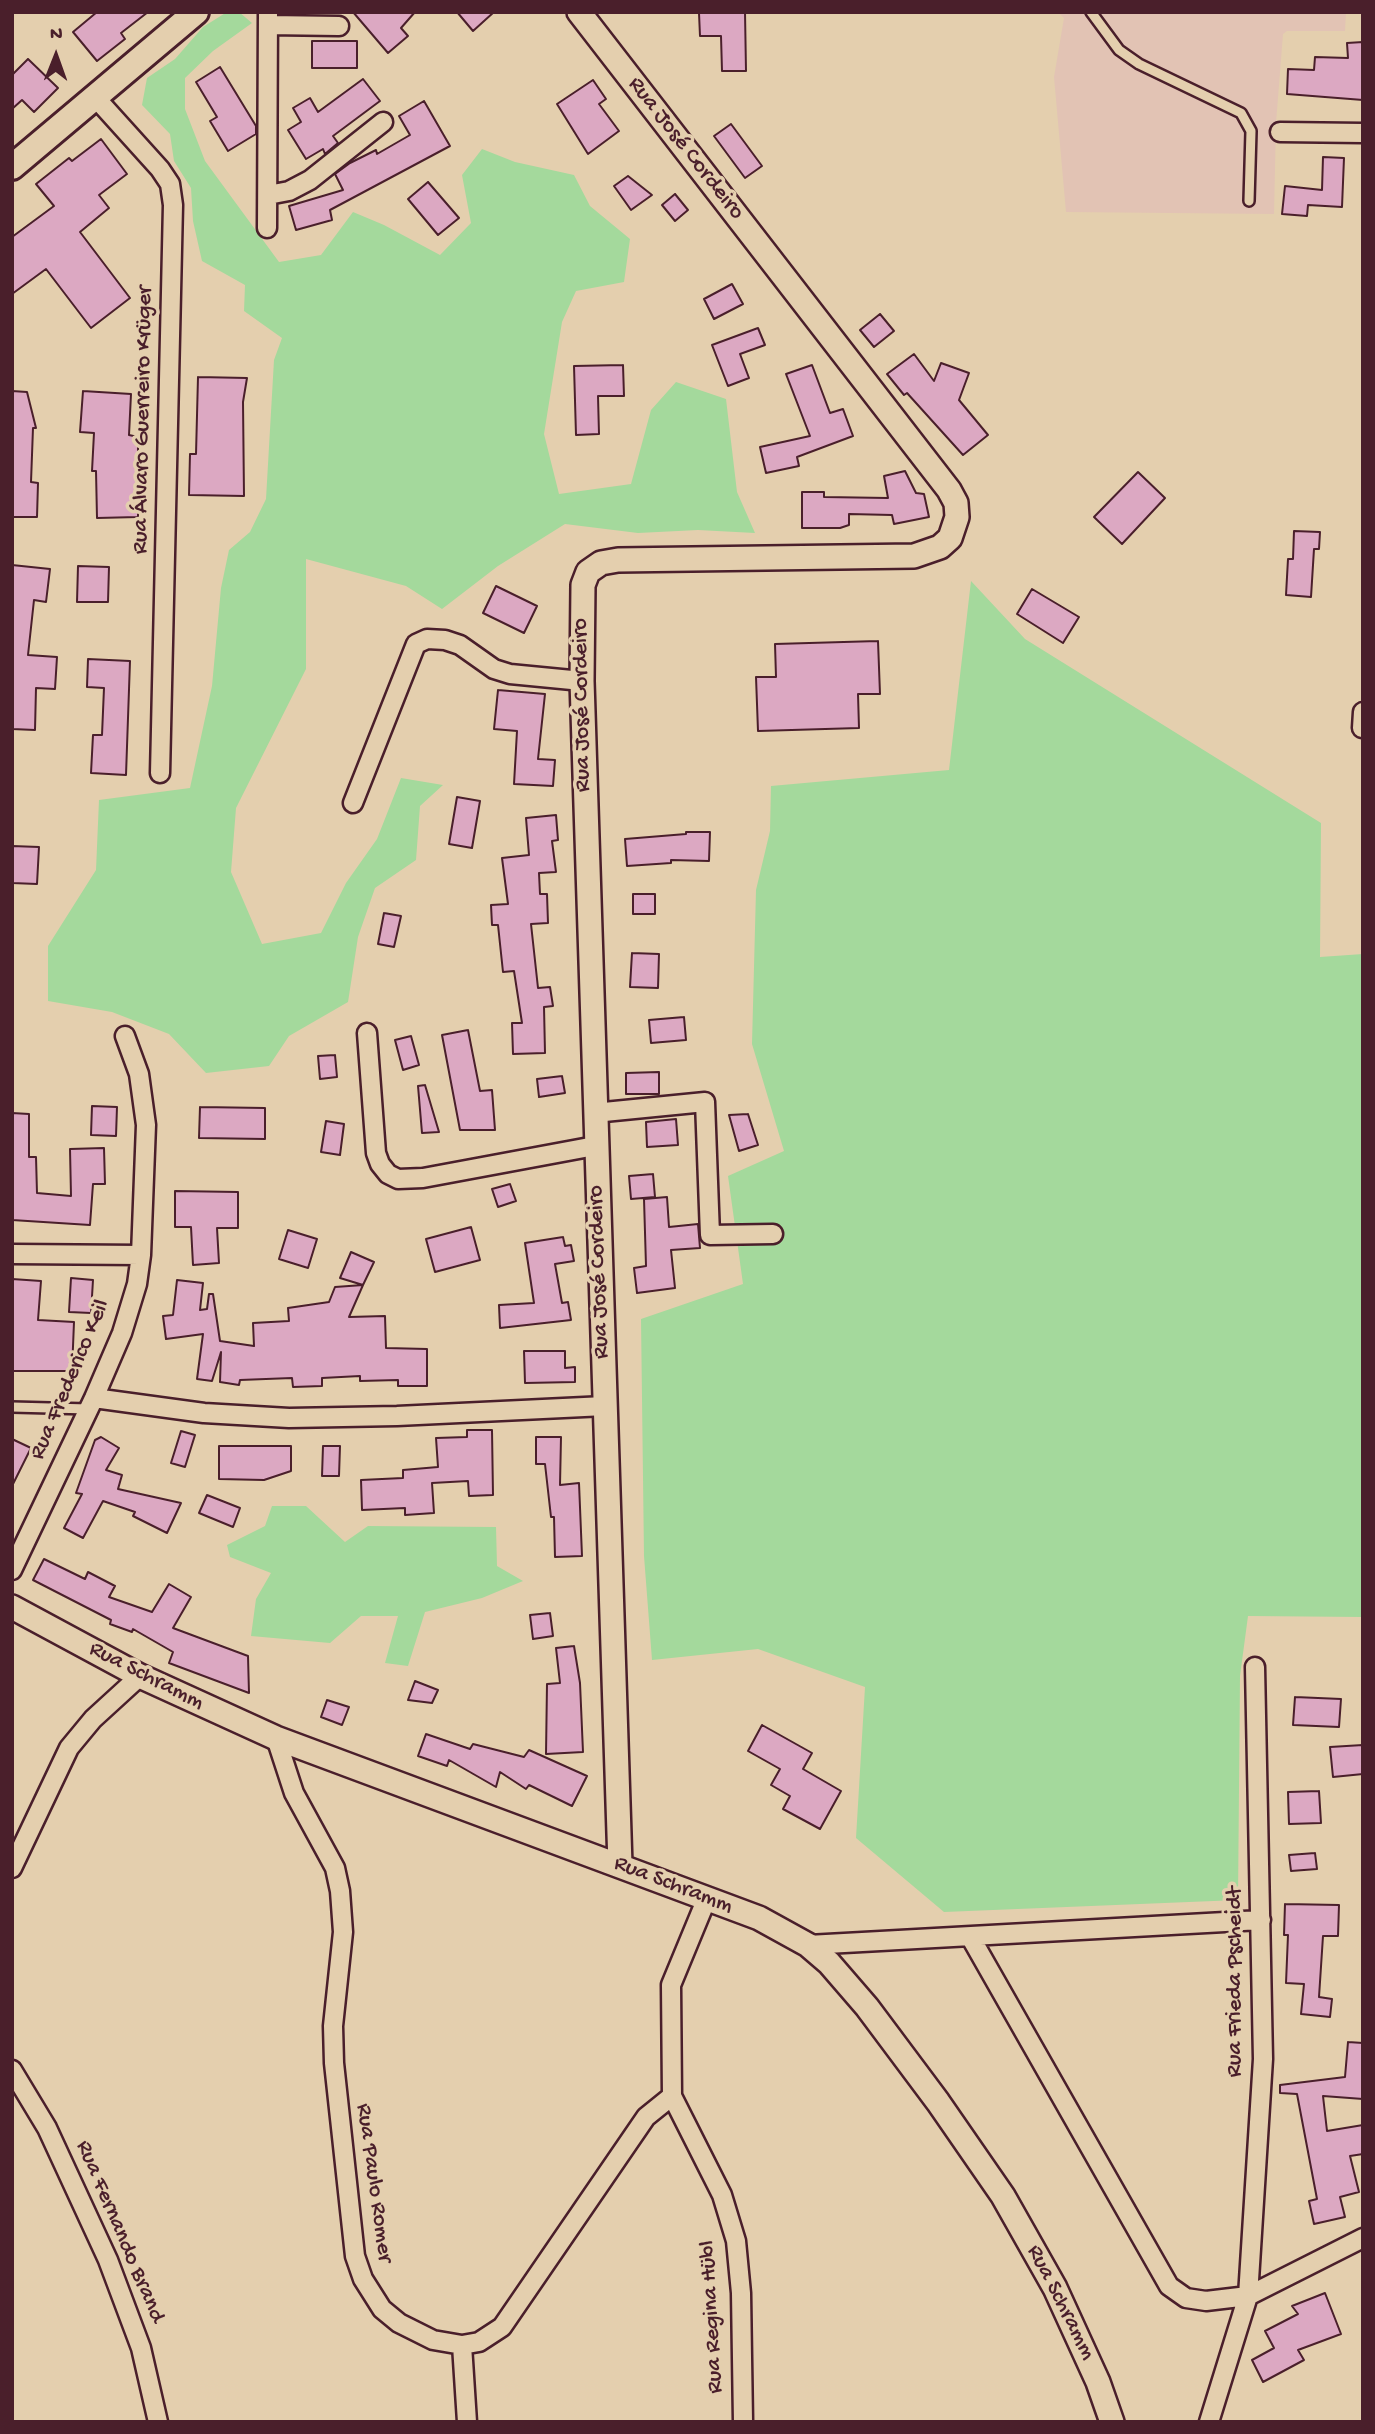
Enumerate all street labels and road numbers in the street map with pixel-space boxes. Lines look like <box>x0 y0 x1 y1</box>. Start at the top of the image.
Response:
street label: Rua José Cordeiro <box>621 72 749 226</box>
street label: Rua Álvaro Guerreiro Krüger <box>128 285 160 555</box>
street label: Rua José Cordeiro <box>568 618 598 792</box>
street label: Rua José Cordeiro <box>583 1185 617 1359</box>
street label: Rua Frederico Keil <box>25 1296 117 1464</box>
street label: Rua Schramm <box>84 1636 208 1718</box>
street label: Rua Schramm <box>609 1851 737 1921</box>
street label: Rua Frieda Pscheidt <box>1222 1887 1250 2077</box>
street label: Rua Paulo Romer <box>348 2102 398 2264</box>
street label: Rua Fernando Brand <box>68 2137 170 2327</box>
street label: Rua Regina Hübl <box>695 2240 731 2394</box>
street label: Rua Schramm <box>1019 2241 1101 2365</box>

